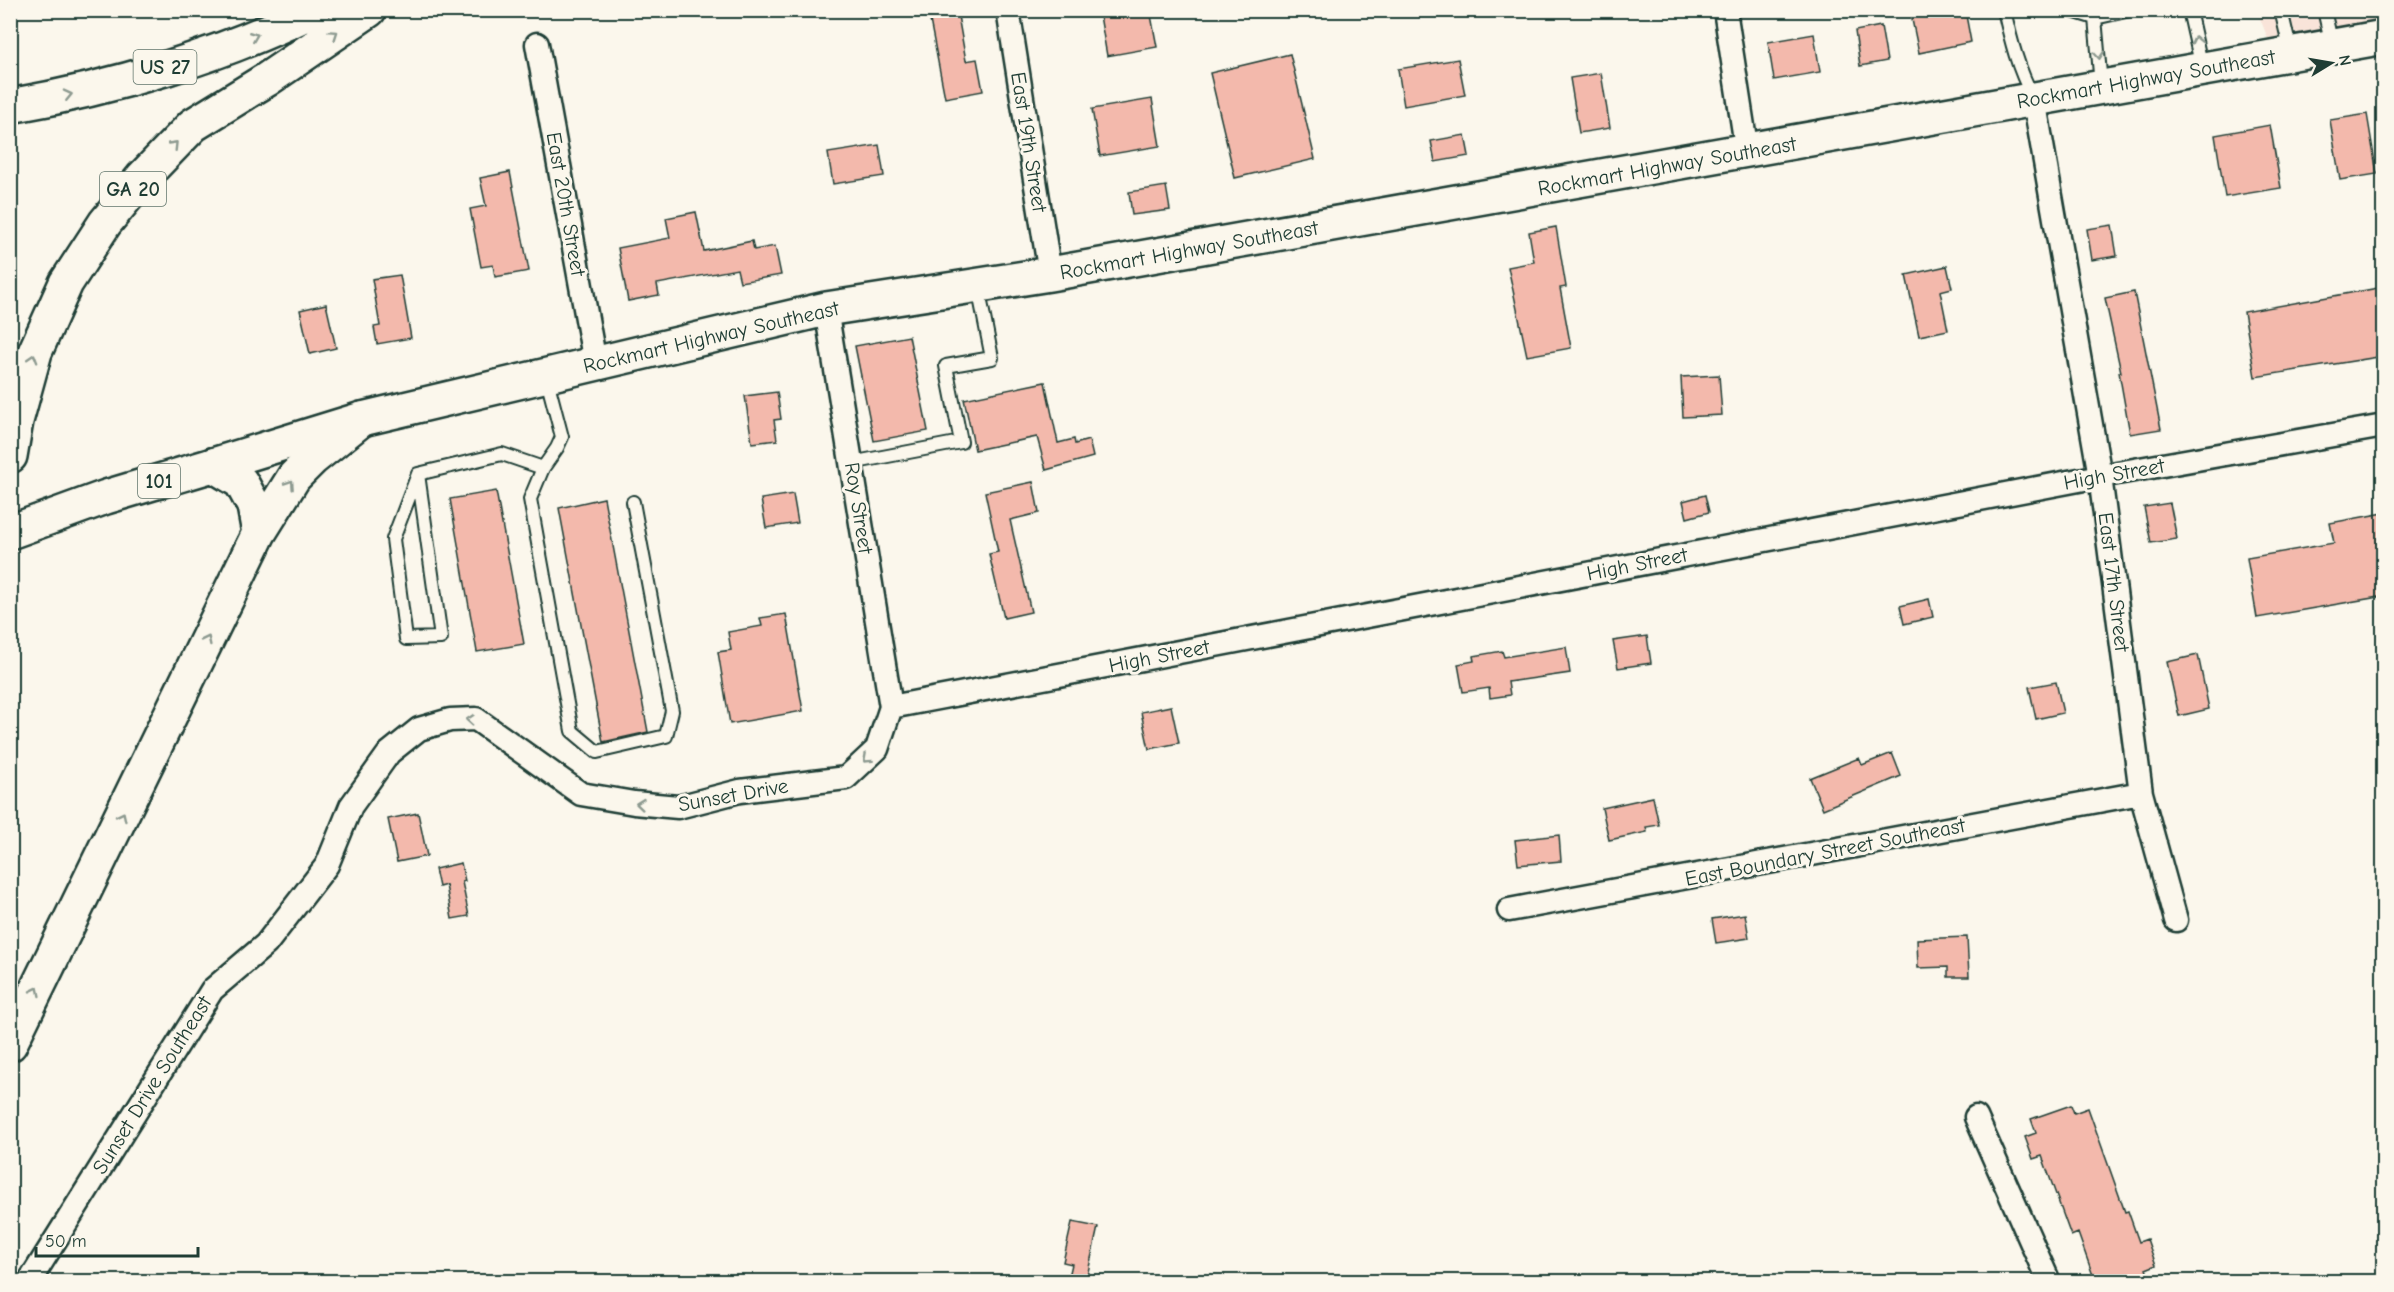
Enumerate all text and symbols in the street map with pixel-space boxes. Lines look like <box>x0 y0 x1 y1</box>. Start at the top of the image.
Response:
one-way arrow <box>327 30 338 41</box>
one-way arrow <box>247 31 258 43</box>
north arrow <box>2301 33 2361 93</box>
one-way arrow <box>2190 35 2203 45</box>
street label: Rockmart Highway Southeast <box>2015 44 2278 114</box>
road number: US 27 <box>134 50 196 84</box>
one-way arrow <box>2092 51 2105 60</box>
text: N <box>2335 53 2355 67</box>
street label: East 19th Street <box>1006 70 1052 215</box>
one-way arrow <box>63 89 73 102</box>
street label: East 20th Street <box>542 130 591 279</box>
street label: Rockmart Highway Southeast <box>1536 131 1799 201</box>
one-way arrow <box>167 141 178 151</box>
road number: GA 20 <box>100 172 166 206</box>
street label: Rockmart Highway Southeast <box>1058 215 1321 285</box>
street label: Rockmart Highway Southeast <box>581 296 842 378</box>
one-way arrow <box>26 353 38 364</box>
street label: High Street <box>2062 453 2167 495</box>
street label: Roy Street <box>840 461 878 556</box>
road number: 101 <box>138 464 180 498</box>
one-way arrow <box>283 479 294 490</box>
street label: East 17th Street <box>2094 511 2135 654</box>
street label: High Street <box>1585 542 1690 586</box>
street label: High Street <box>1107 634 1212 678</box>
one-way arrow <box>199 636 211 647</box>
one-way arrow <box>465 714 475 727</box>
one-way arrow <box>863 752 874 763</box>
street label: Sunset Drive <box>676 774 790 816</box>
one-way arrow <box>636 798 645 811</box>
one-way arrow <box>115 811 127 822</box>
street label: East Boundary Street Southeast <box>1683 813 1968 891</box>
one-way arrow <box>29 986 41 997</box>
street label: Sunset Drive Southeast <box>87 991 217 1178</box>
scale bar <box>36 1220 198 1258</box>
text: 50 m <box>45 1231 87 1252</box>

